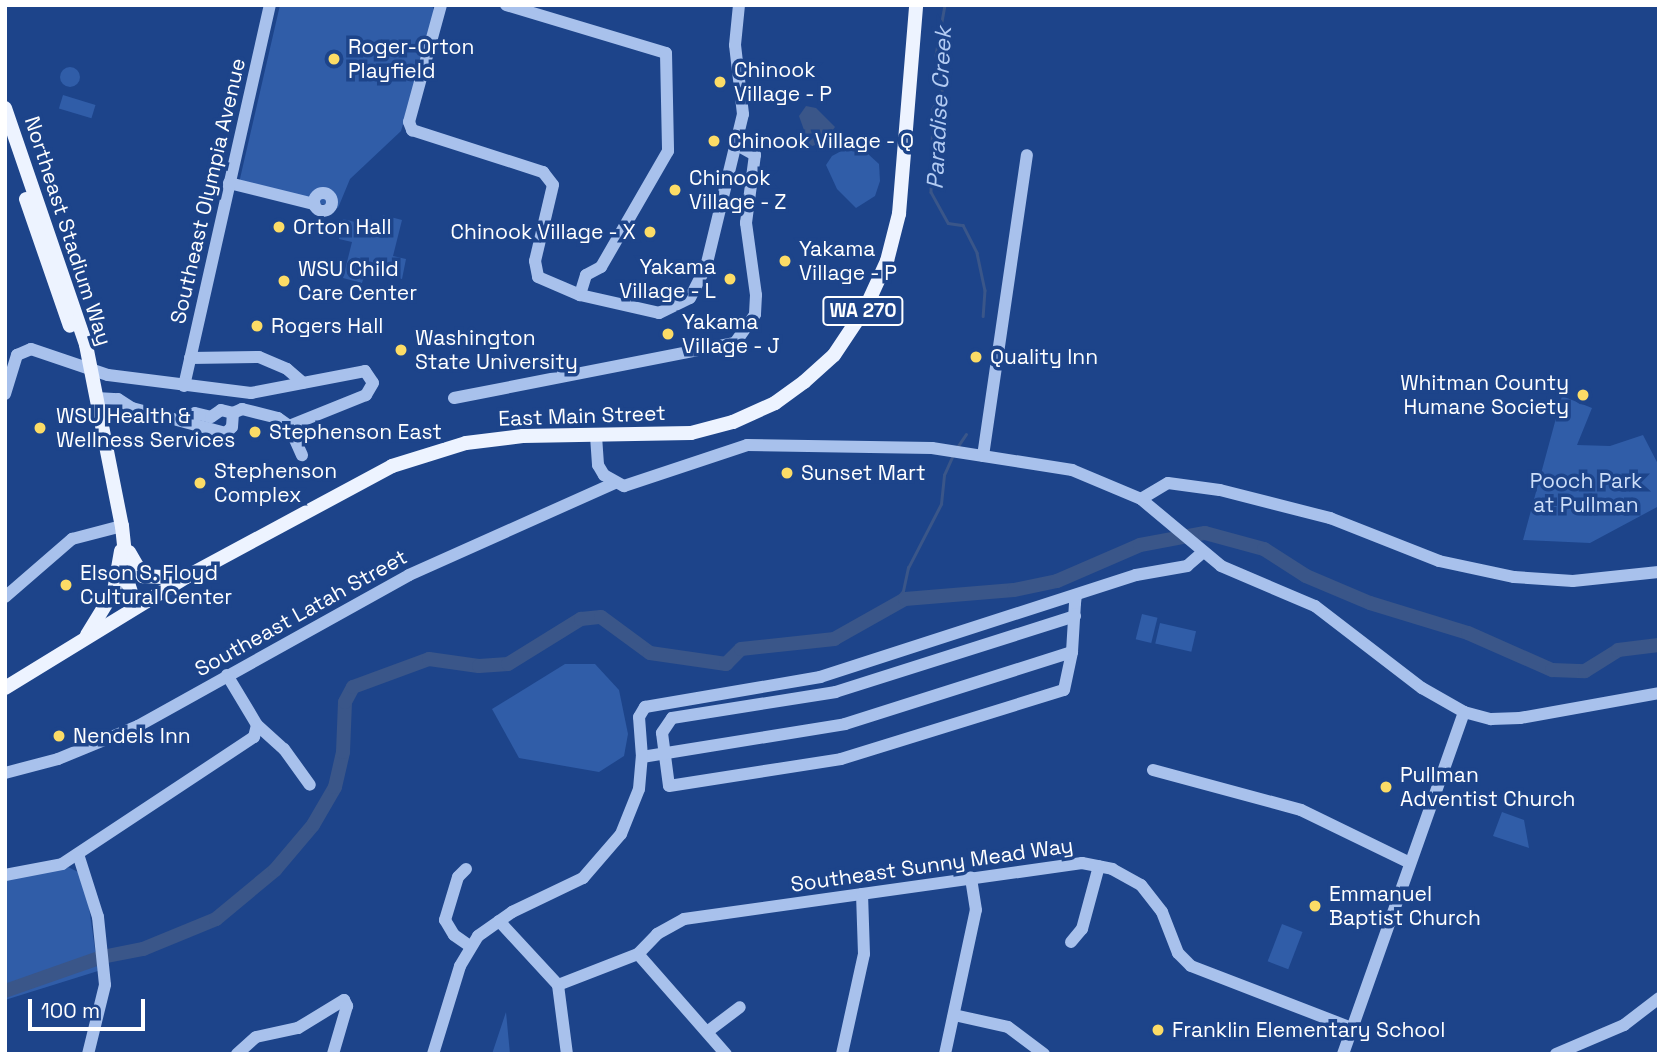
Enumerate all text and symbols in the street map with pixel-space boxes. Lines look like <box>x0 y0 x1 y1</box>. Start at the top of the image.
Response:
water label: Paradise Creek <box>921 26 957 190</box>
place label: Roger-Orton Playfield <box>348 34 474 84</box>
marker: Roger-Orton Playfield <box>326 51 342 67</box>
street label: Southeast Olympia Avenue <box>165 56 251 326</box>
place label: Chinook Village - P <box>734 57 833 107</box>
marker: Chinook Village - P <box>712 74 728 90</box>
street label: Northeast Stadium Way <box>19 113 117 349</box>
place label: Chinook Village - Q <box>728 128 916 154</box>
marker: Chinook Village - Q <box>706 133 722 149</box>
place label: Chinook Village - Z <box>689 165 788 215</box>
marker: Chinook Village - Z <box>667 182 683 198</box>
place label: Orton Hall <box>293 214 392 240</box>
marker: Orton Hall <box>271 219 287 235</box>
place label: Chinook Village - X <box>449 219 636 245</box>
marker: Chinook Village - X <box>642 224 658 240</box>
place label: Yakama Village - P <box>799 236 898 286</box>
marker: Yakama Village - P <box>777 253 793 269</box>
place label: Yakama Village - L <box>618 254 716 304</box>
place label: WSU Child Care Center <box>298 256 417 306</box>
marker: Yakama Village - L <box>722 271 738 287</box>
marker: WSU Child Care Center <box>276 273 292 289</box>
road number: WA 270 <box>821 296 905 326</box>
place label: Yakama Village - J <box>682 309 781 359</box>
place label: Rogers Hall <box>271 313 383 339</box>
marker: Rogers Hall <box>249 318 265 334</box>
place label: Washington State University <box>415 325 578 375</box>
marker: Yakama Village - J <box>660 326 676 342</box>
marker: Washington State University <box>393 342 409 358</box>
place label: Quality Inn <box>990 344 1098 370</box>
marker: Quality Inn <box>968 349 984 365</box>
place label: Whitman County Humane Society <box>1400 370 1569 420</box>
marker: Whitman County Humane Society <box>1575 387 1591 403</box>
street label: East Main Street <box>498 400 666 432</box>
place label: WSU Health & Wellness Services <box>56 403 235 453</box>
marker: WSU Health & Wellness Services <box>30 418 50 438</box>
place label: Stephenson East <box>269 419 442 445</box>
marker: Stephenson East <box>247 424 263 440</box>
place label: Stephenson Complex <box>214 458 337 508</box>
place label: Sunset Mart <box>801 460 926 486</box>
marker: Sunset Mart <box>779 465 795 481</box>
park label: Pooch Park at Pullman <box>1530 468 1642 518</box>
marker: Stephenson Complex <box>192 475 208 491</box>
street label: Southeast Latah Street <box>191 544 411 682</box>
place label: Elson S. Floyd Cultural Center <box>80 560 232 610</box>
marker: Elson S. Floyd Cultural Center <box>58 577 74 593</box>
place label: Nendels Inn <box>73 723 191 749</box>
marker: Nendels Inn <box>51 728 67 744</box>
place label: Pullman Adventist Church <box>1400 762 1575 812</box>
marker: Pullman Adventist Church <box>1378 779 1394 795</box>
street label: Southeast Sunny Mead Way <box>789 833 1075 897</box>
place label: Emmanuel Baptist Church <box>1329 881 1481 931</box>
marker: Emmanuel Baptist Church <box>1307 898 1323 914</box>
scale bar <box>32 986 149 1030</box>
text: 100 m <box>41 997 100 1024</box>
place label: Franklin Elementary School <box>1172 1017 1445 1043</box>
marker: Franklin Elementary School <box>1150 1022 1166 1038</box>

